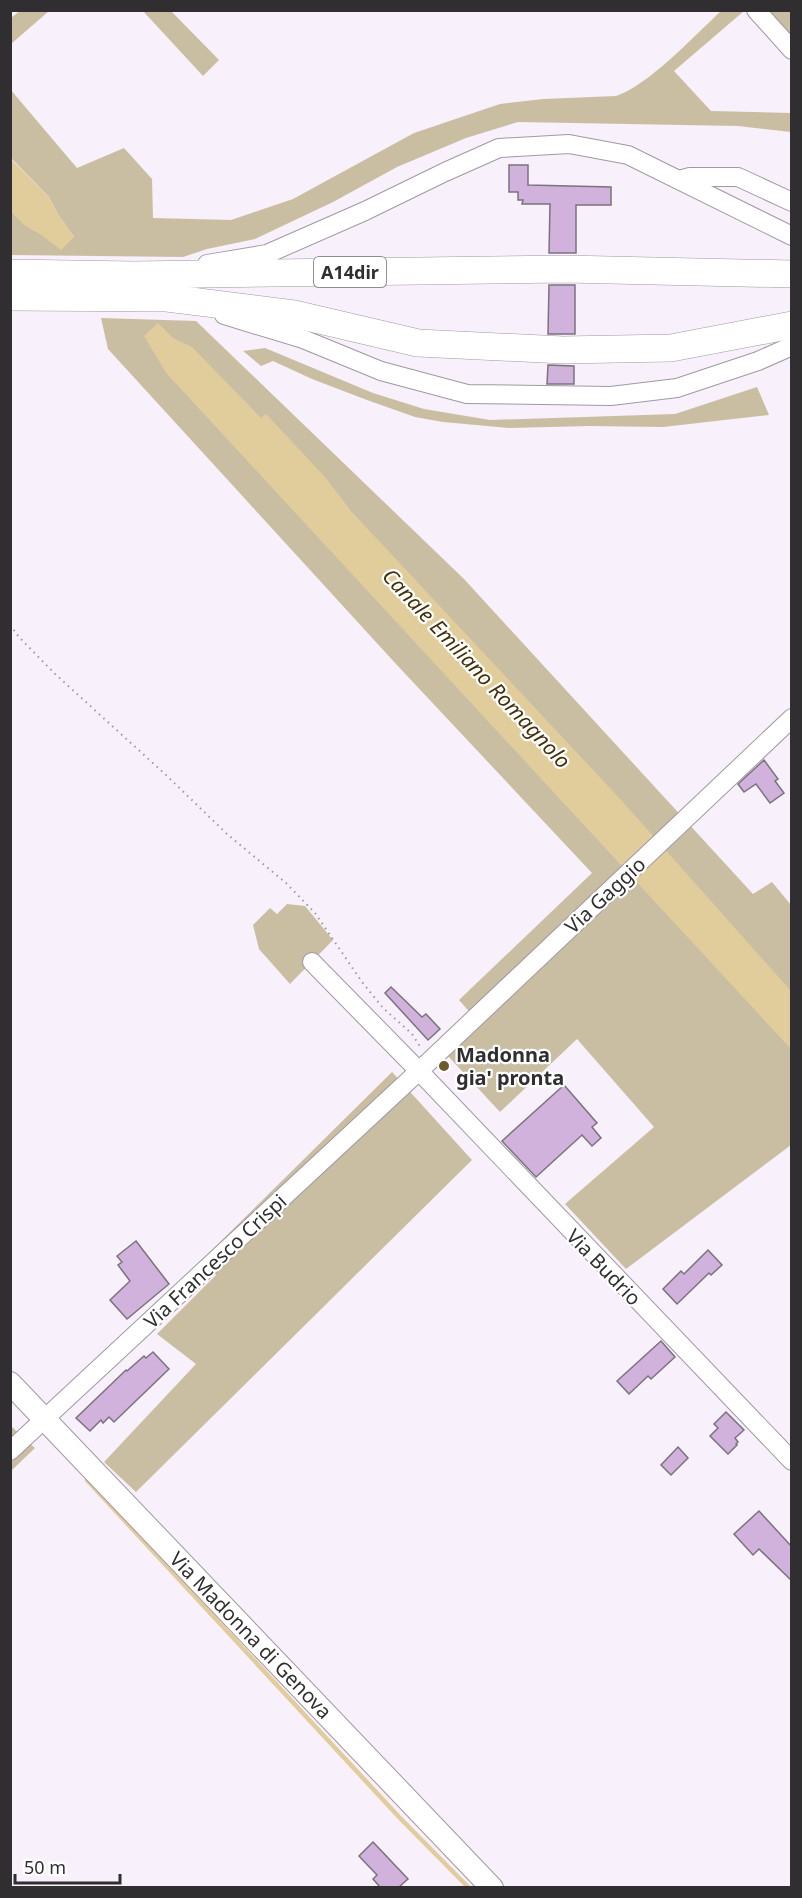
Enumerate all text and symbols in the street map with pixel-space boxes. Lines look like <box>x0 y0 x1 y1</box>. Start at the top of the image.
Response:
road number: A14dir <box>314 257 386 287</box>
water label: Canale Emiliano Romagnolo <box>377 562 577 774</box>
street label: Via Gaggio <box>559 851 651 939</box>
place label: Madonna gia' pronta <box>456 1041 564 1091</box>
marker: Madonna gia' pronta <box>437 1059 451 1073</box>
street label: Via Francesco Crispi <box>138 1188 292 1334</box>
street label: Via Budrio <box>561 1223 647 1311</box>
street label: Via Madonna di Genova <box>164 1546 338 1724</box>
scale bar <box>15 1847 120 1885</box>
text: 50 m <box>24 1855 66 1879</box>

